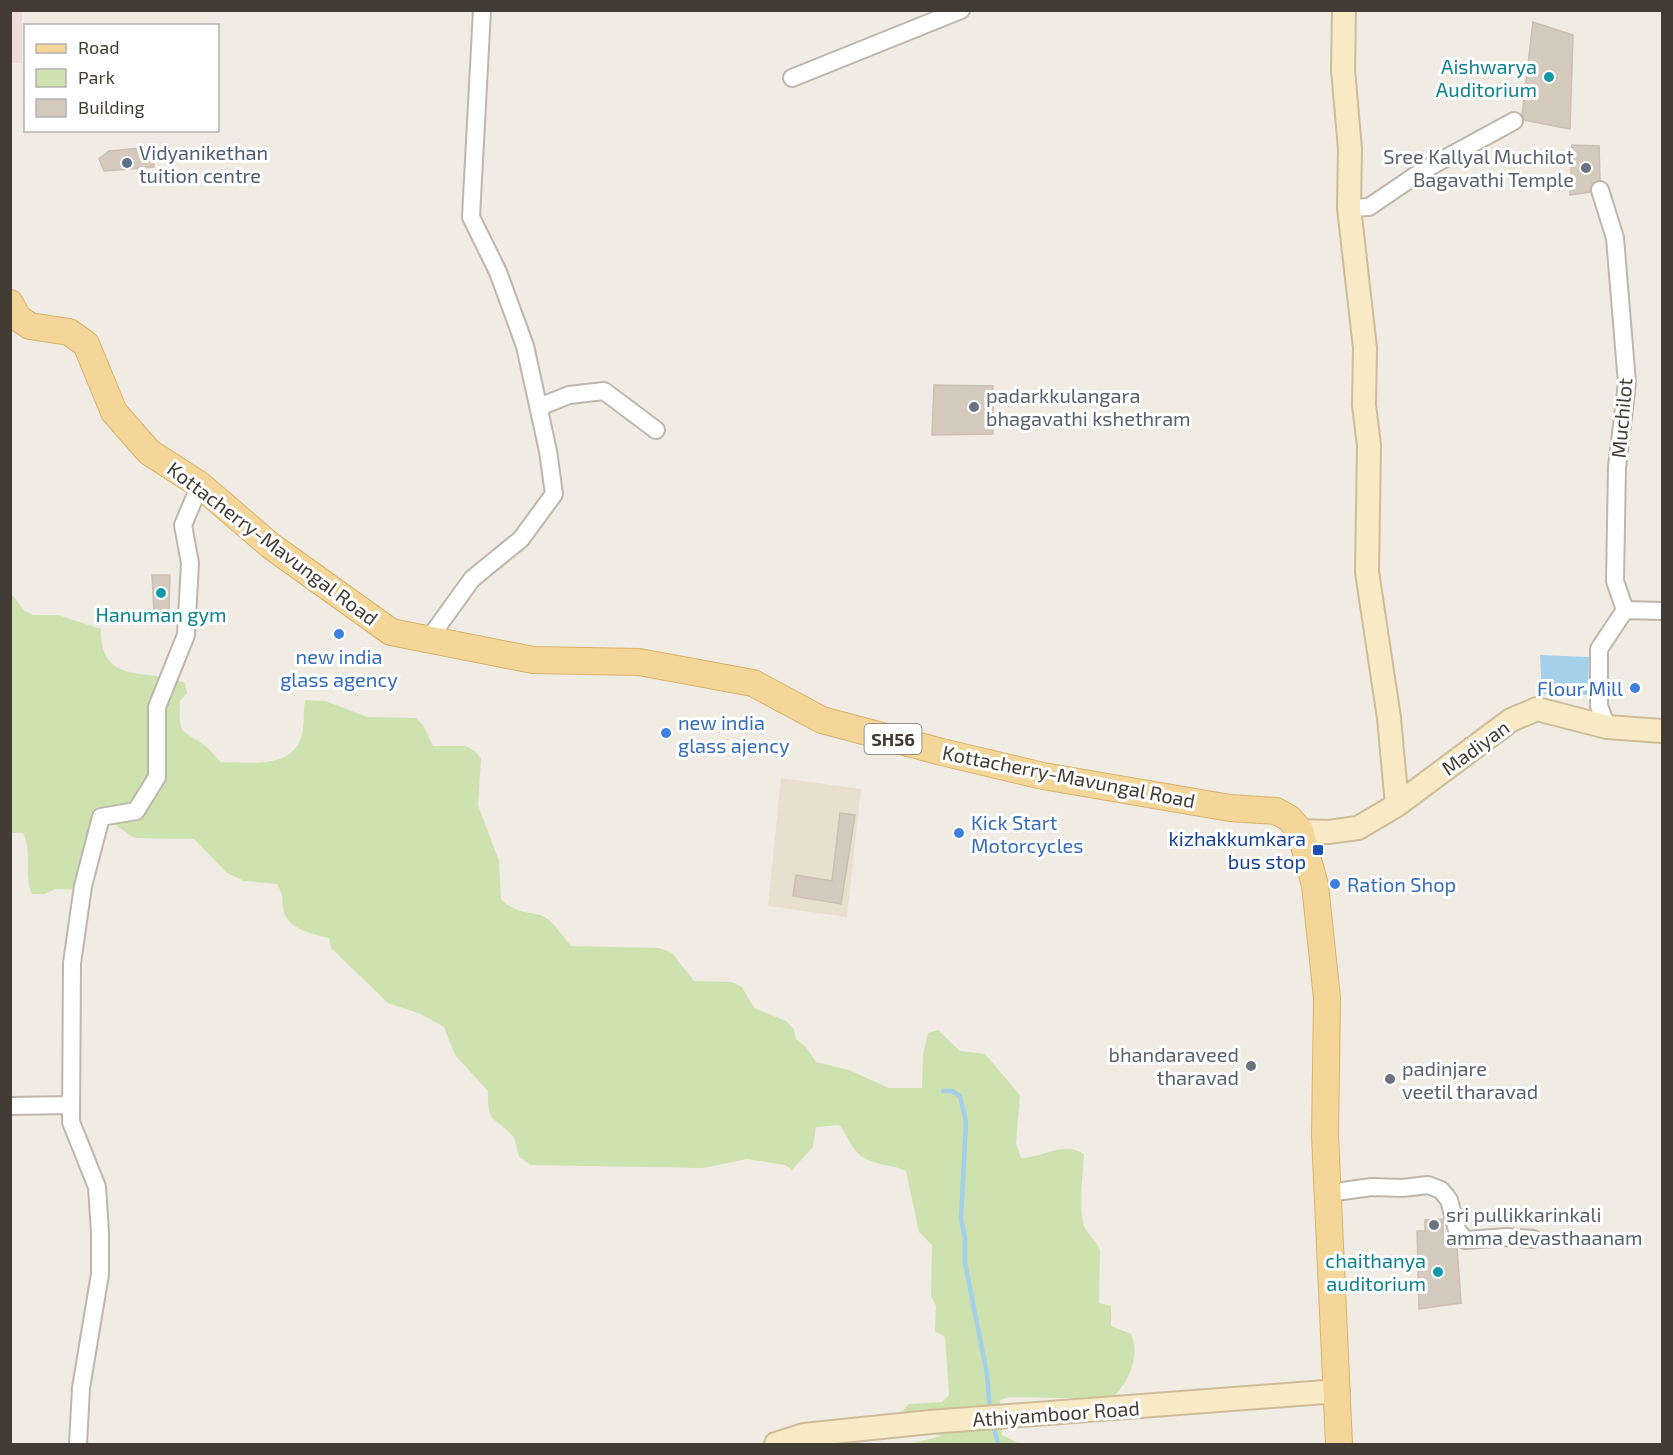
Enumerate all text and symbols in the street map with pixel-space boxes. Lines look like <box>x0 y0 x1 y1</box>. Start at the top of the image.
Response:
legend <box>24 24 219 132</box>
text: Road <box>78 36 119 58</box>
place label: Aishwarya Auditorium <box>1436 54 1537 101</box>
text: Park <box>78 66 115 88</box>
marker: Aishwarya Auditorium <box>1542 70 1556 84</box>
text: Building <box>78 96 145 118</box>
place label: Vidyanikethan tuition centre <box>139 140 268 187</box>
place label: Sree Kallyal Muchilot Bagavathi Temple <box>1383 144 1574 191</box>
marker: Vidyanikethan tuition centre <box>120 156 134 170</box>
marker: Sree Kallyal Muchilot Bagavathi Temple <box>1579 161 1593 175</box>
street label: Muchilot <box>1606 377 1636 459</box>
place label: padarkkulangara bhagavathi kshethram <box>986 383 1191 430</box>
marker: padarkkulangara bhagavathi kshethram <box>967 400 981 414</box>
street label: Kottacherry-Mavungal Road <box>163 456 383 630</box>
marker: Hanuman gym <box>154 586 168 600</box>
place label: Hanuman gym <box>95 602 227 626</box>
marker: new india glass agency <box>332 627 346 641</box>
place label: new india glass agency <box>280 644 398 691</box>
place label: Flour Mill <box>1537 676 1623 700</box>
marker: Flour Mill <box>1628 681 1642 695</box>
place label: new india glass ajency <box>678 710 790 757</box>
street label: Madiyan <box>1436 714 1514 780</box>
road number: SH56 <box>864 724 922 754</box>
marker: new india glass ajency <box>659 726 673 740</box>
street label: Kottacherry-Mavungal Road <box>941 740 1197 812</box>
place label: Kick Start Motorcycles <box>971 810 1083 857</box>
marker: Kick Start Motorcycles <box>952 826 966 840</box>
place label: kizhakkumkara bus stop <box>1169 826 1306 873</box>
marker: kizhakkumkara bus stop <box>1311 843 1325 857</box>
place label: Ration Shop <box>1347 872 1456 896</box>
marker: Ration Shop <box>1328 877 1342 891</box>
place label: bhandaraveed tharavad <box>1109 1042 1239 1089</box>
place label: padinjare veetil tharavad <box>1402 1056 1538 1103</box>
marker: bhandaraveed tharavad <box>1244 1059 1258 1073</box>
marker: padinjare veetil tharavad <box>1383 1072 1397 1086</box>
place label: sri pullikkarinkali amma devasthaanam <box>1446 1202 1643 1249</box>
marker: sri pullikkarinkali amma devasthaanam <box>1427 1218 1441 1232</box>
place label: chaithanya auditorium <box>1325 1248 1426 1295</box>
marker: chaithanya auditorium <box>1431 1265 1445 1279</box>
street label: Athiyamboor Road <box>972 1395 1140 1431</box>

